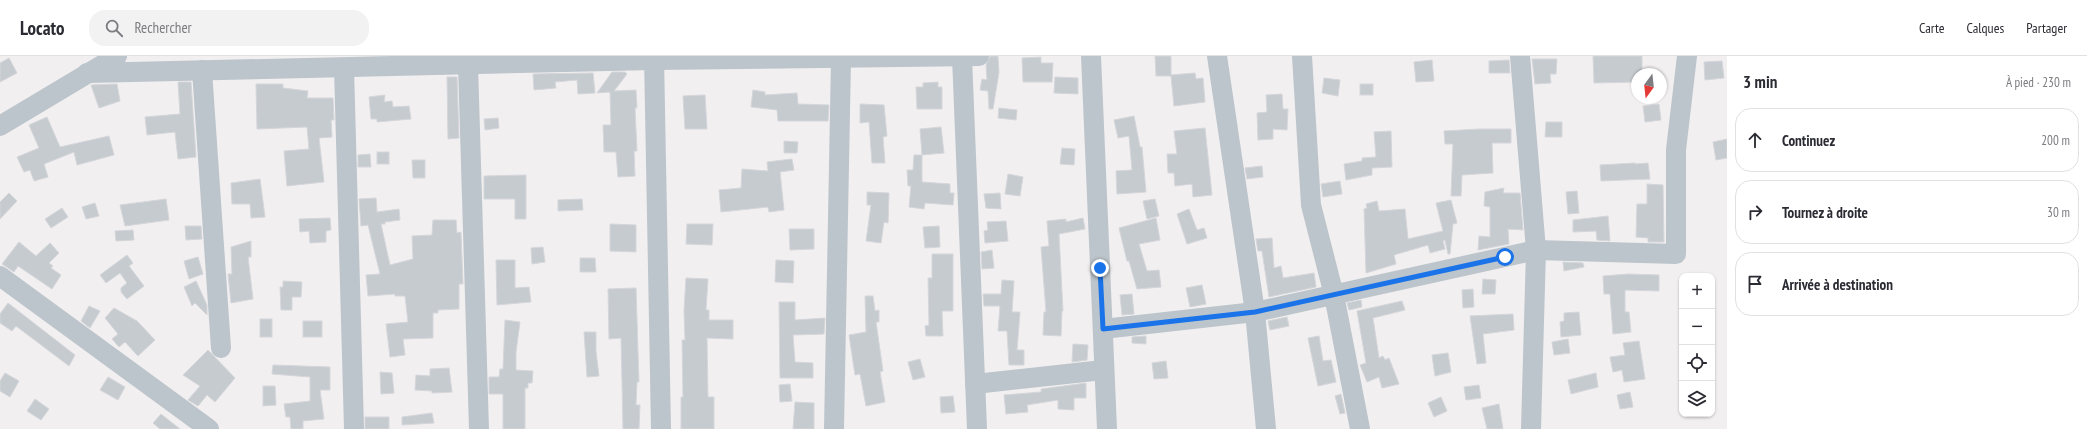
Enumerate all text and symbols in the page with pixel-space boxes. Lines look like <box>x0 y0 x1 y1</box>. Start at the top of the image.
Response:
search box <box>89 10 369 46</box>
text: Locato <box>20 16 65 40</box>
icon: search <box>103 17 125 39</box>
text: Rechercher <box>135 18 192 37</box>
text: Carte <box>1919 19 1944 37</box>
text: Calques <box>1966 19 2004 37</box>
text: Partager <box>2026 19 2067 37</box>
north arrow <box>1631 68 1667 104</box>
text: 3 min <box>1743 71 1777 93</box>
text: À pied · 230 m <box>2006 74 2071 91</box>
icon: ahead <box>1744 129 1766 151</box>
text: Continuez <box>1782 131 1835 150</box>
text: 200 m <box>2041 132 2070 149</box>
icon: right <box>1744 201 1766 223</box>
text: Tournez à droite <box>1782 203 1868 222</box>
text: 30 m <box>2047 204 2070 221</box>
route start <box>1496 248 1514 266</box>
route end <box>1091 259 1109 277</box>
map controls <box>1679 273 1715 417</box>
button: + <box>1679 273 1715 309</box>
icon: arrive <box>1744 273 1766 295</box>
text: Arrivée à destination <box>1782 275 1893 294</box>
button: − <box>1679 309 1715 345</box>
button: locate <box>1679 345 1715 381</box>
button: layers <box>1679 381 1715 417</box>

